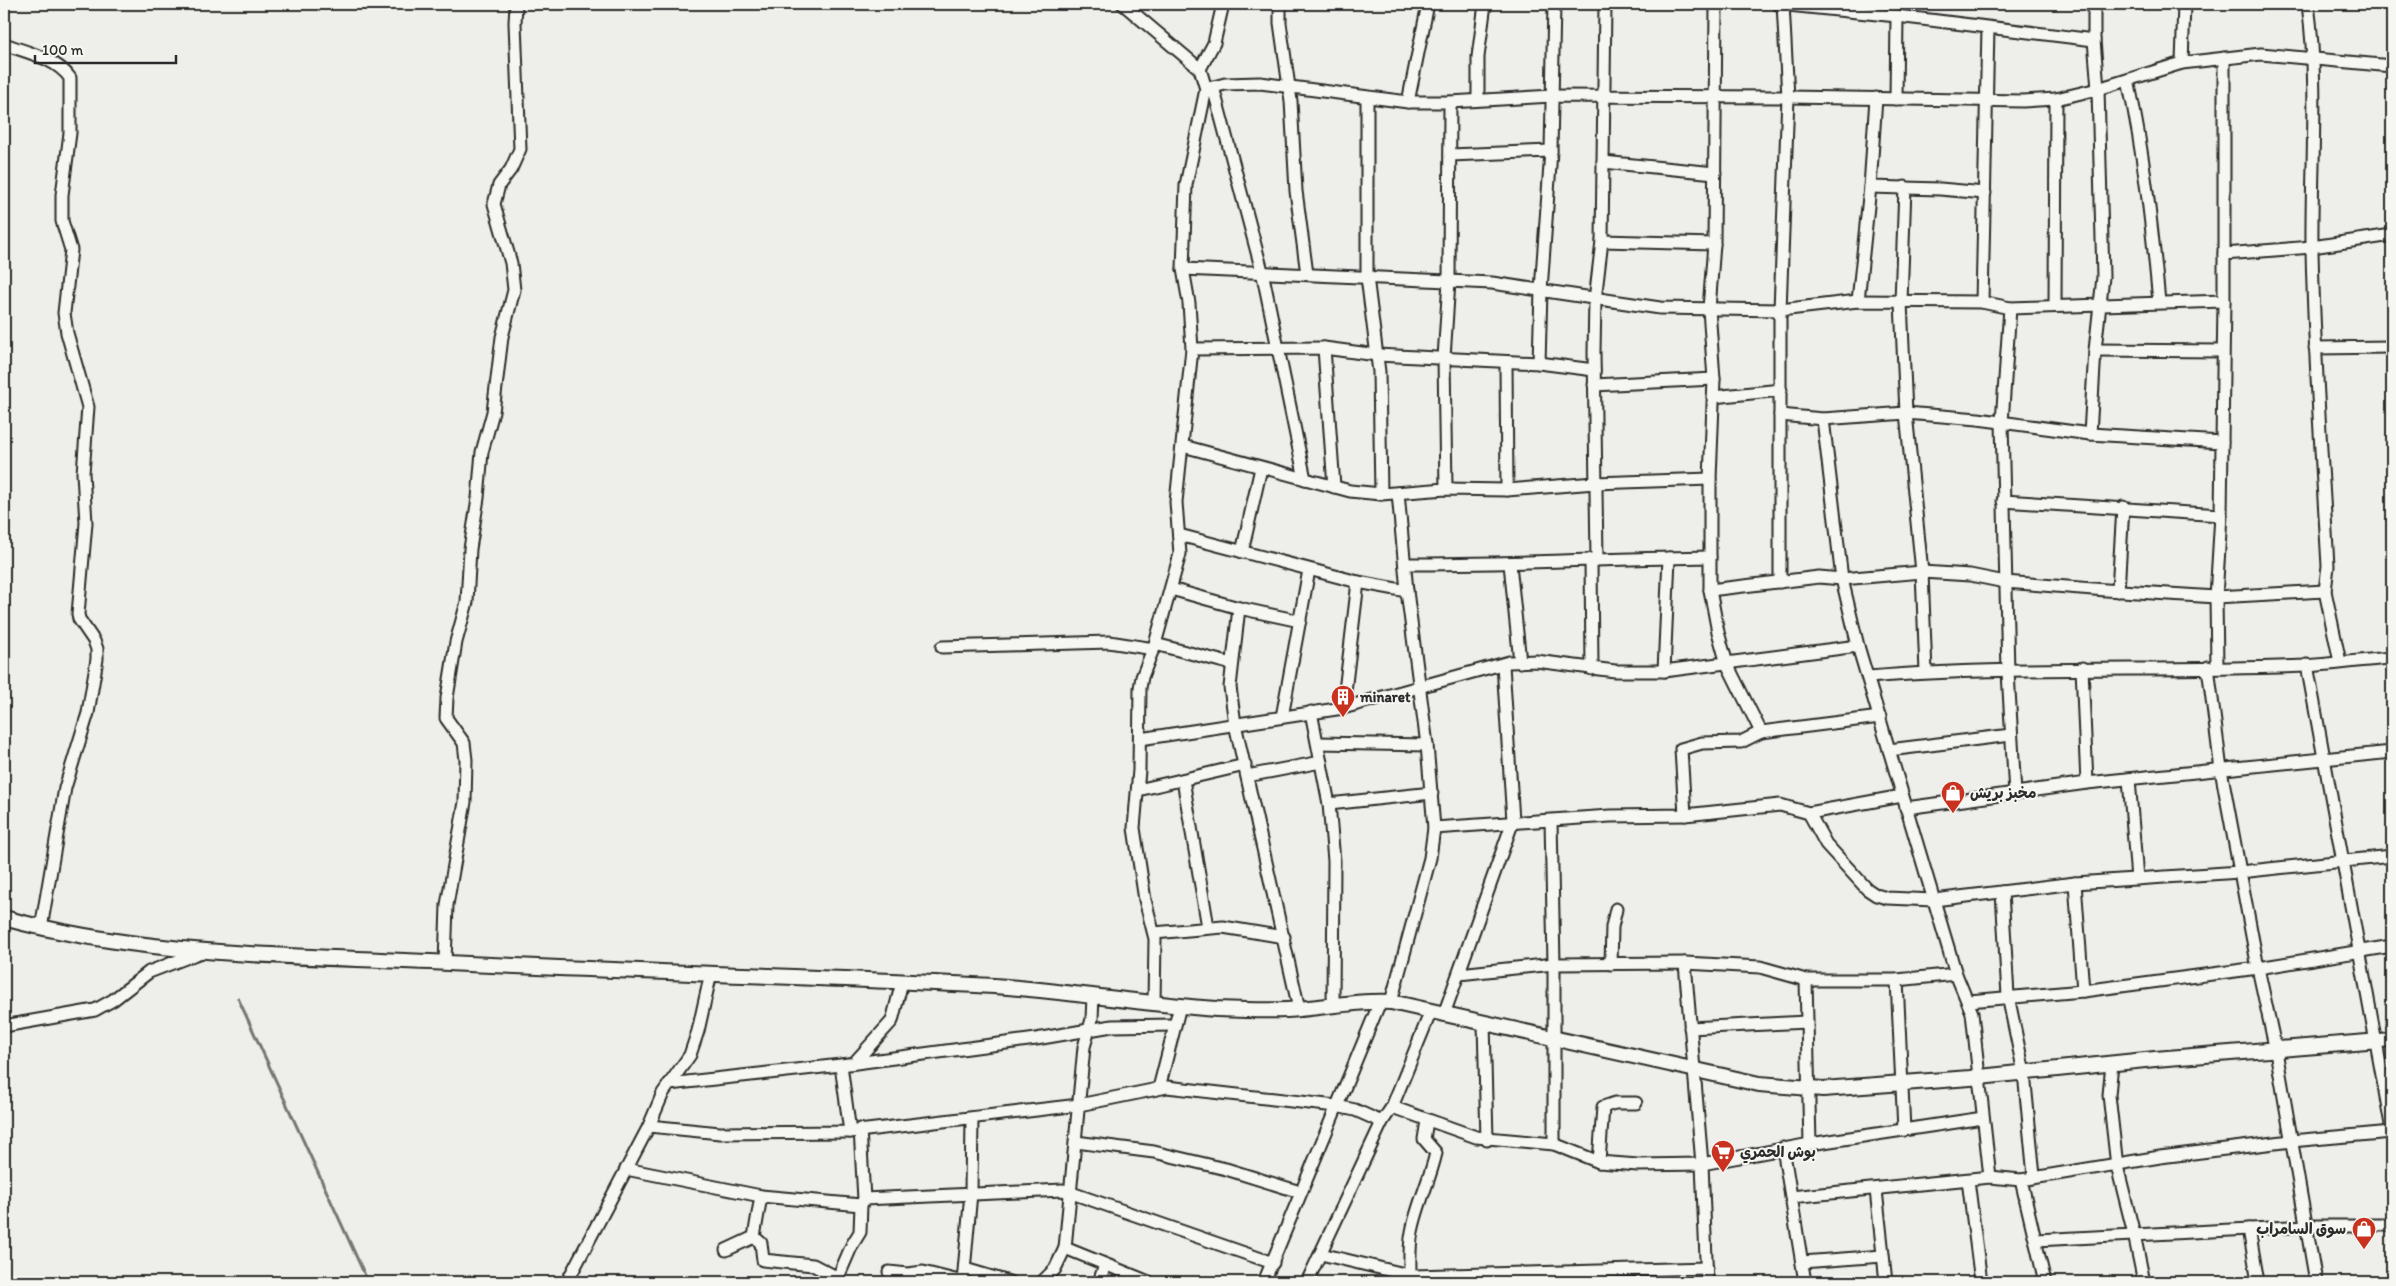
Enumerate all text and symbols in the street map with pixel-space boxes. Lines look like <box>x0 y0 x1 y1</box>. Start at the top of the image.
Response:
scale bar <box>35 32 176 64</box>
text: 100 m <box>42 41 84 59</box>
building icon: minaret <box>1330 684 1356 718</box>
place label: minaret <box>1359 688 1411 706</box>
shop icon: مخبز بريش <box>1940 780 1966 814</box>
place label: مخبز بريش <box>1970 784 2036 802</box>
supermarket icon: بوش الحمري <box>1710 1139 1736 1173</box>
place label: بوش الحمري <box>1740 1143 1816 1164</box>
shop icon: سوق السامراب <box>2351 1216 2377 1250</box>
place label: سوق السامراب <box>2256 1220 2346 1239</box>

